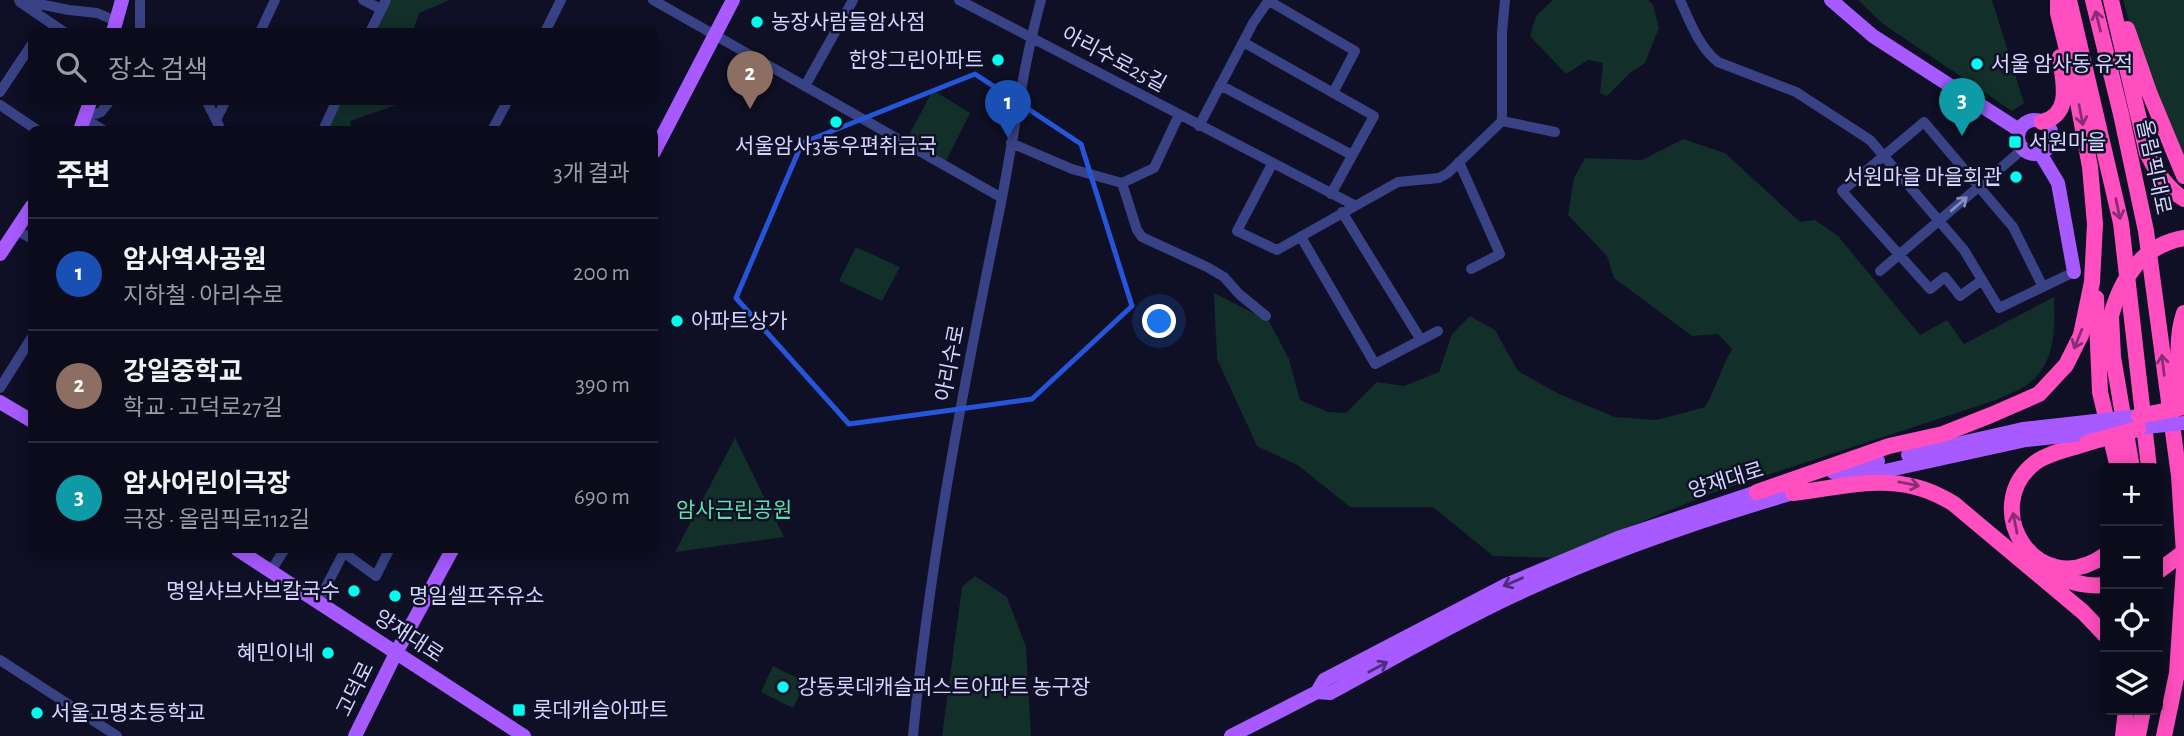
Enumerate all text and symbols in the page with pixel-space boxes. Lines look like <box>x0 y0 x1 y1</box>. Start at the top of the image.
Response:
one-way arrow <box>2091 10 2104 33</box>
place label: 농장사람들암사점 <box>771 11 926 33</box>
marker: 농장사람들암사점 <box>749 14 765 30</box>
street label: 아리수로25길 <box>1058 22 1170 96</box>
search box <box>28 28 658 105</box>
icon: search <box>52 48 90 86</box>
place label: 한양그린아파트 <box>849 49 984 71</box>
pin: 2 <box>727 51 773 109</box>
marker: 한양그린아파트 <box>990 52 1006 68</box>
place label: 서울 암사동 유적 <box>1991 53 2133 75</box>
marker: 서울 암사동 유적 <box>1969 56 1985 72</box>
text: 장소 검색 <box>108 57 208 83</box>
pin: 3 <box>1939 78 1985 136</box>
pin: 1 <box>985 80 1031 138</box>
one-way arrow <box>2074 103 2088 126</box>
marker: 서울암사3동우편취급국 <box>828 114 844 130</box>
street label: 올림픽대로 <box>2133 117 2175 217</box>
place label: 서원마을 <box>2029 131 2106 153</box>
marker: 서원마을 <box>2007 134 2023 150</box>
place label: 서울암사3동우편취급국 <box>735 135 937 157</box>
text: 주변 <box>56 161 111 191</box>
text: 3개 결과 <box>553 163 630 186</box>
place label: 서원마을 마을회관 <box>1844 166 2002 188</box>
marker: 서원마을 마을회관 <box>2008 169 2024 185</box>
one-way arrow <box>1949 196 1967 212</box>
one-way arrow <box>2113 198 2126 220</box>
text: 암사역사공원 <box>123 247 267 273</box>
text: 1 <box>75 262 83 285</box>
text: 200 m <box>573 262 630 285</box>
text: 지하철 · 아리수로 <box>123 285 284 308</box>
your location <box>1142 304 1176 338</box>
place label: 아파트상가 <box>691 310 788 332</box>
marker: 아파트상가 <box>669 313 685 329</box>
street label: 아리수로 <box>932 323 968 403</box>
one-way arrow <box>2070 328 2083 349</box>
one-way arrow <box>2156 354 2169 377</box>
text: 강일중학교 <box>123 359 243 385</box>
text: 2 <box>74 374 84 397</box>
text: 390 m <box>575 374 630 397</box>
text: 학교 · 고덕로27길 <box>123 397 283 420</box>
street label: 양재대로 <box>1686 458 1766 502</box>
map controls <box>2100 463 2163 715</box>
button: + <box>2100 463 2163 526</box>
text: 암사어린이극장 <box>123 471 290 497</box>
one-way arrow <box>1897 478 1920 492</box>
text: 3 <box>74 486 84 509</box>
text: 690 m <box>574 486 630 509</box>
park label: 암사근린공원 <box>676 499 792 521</box>
text: 극장 · 올림픽로112길 <box>123 509 310 532</box>
one-way arrow <box>2007 512 2021 535</box>
button: − <box>2100 526 2163 589</box>
one-way arrow <box>1503 576 1524 589</box>
place label: 명일샤브샤브칼국수 <box>166 580 340 602</box>
marker: 명일샤브샤브칼국수 <box>346 583 362 599</box>
place label: 명일셀프주유소 <box>409 585 544 607</box>
marker: 명일셀프주유소 <box>387 588 403 604</box>
button: locate <box>2100 589 2163 652</box>
street label: 양재대로 <box>371 606 447 666</box>
place label: 혜민이네 <box>237 642 314 664</box>
marker: 혜민이네 <box>320 645 336 661</box>
button: layers <box>2100 652 2163 715</box>
street label: 고덕로 <box>332 658 378 720</box>
one-way arrow <box>1368 660 1388 674</box>
place label: 강동롯데캐슬퍼스트아파트 농구장 <box>797 676 1090 698</box>
marker: 강동롯데캐슬퍼스트아파트 농구장 <box>775 679 791 695</box>
place label: 롯데캐슬아파트 <box>533 699 668 721</box>
place label: 서울고명초등학교 <box>51 702 206 724</box>
marker: 롯데캐슬아파트 <box>511 702 527 718</box>
marker: 서울고명초등학교 <box>29 705 45 721</box>

